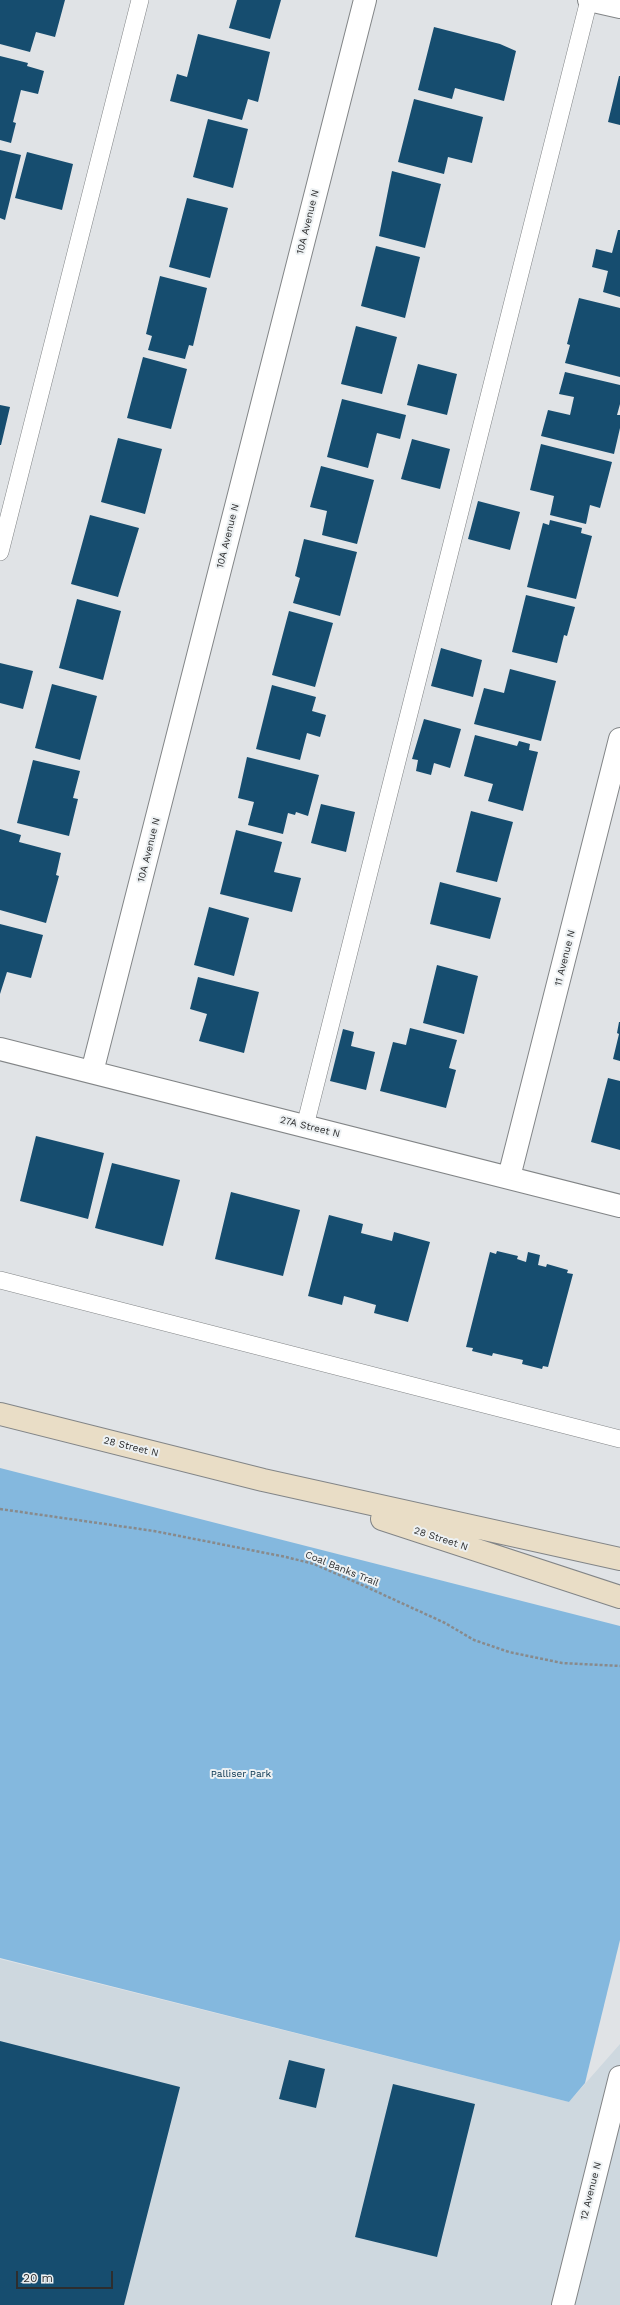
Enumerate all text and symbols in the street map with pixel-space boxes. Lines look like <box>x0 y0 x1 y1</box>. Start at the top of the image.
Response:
street label: 10A Avenue N <box>294 188 322 256</box>
street label: 10A Avenue N <box>214 502 242 570</box>
street label: 10A Avenue N <box>135 816 163 884</box>
street label: 11 Avenue N <box>552 929 578 987</box>
street label: 27A Street N <box>279 1114 341 1140</box>
street label: 28 Street N <box>102 1434 160 1460</box>
street label: 28 Street N <box>412 1525 470 1553</box>
street label: Coal Banks Trail <box>303 1549 381 1589</box>
park label: Palliser Park <box>211 1768 271 1780</box>
street label: 12 Avenue N <box>578 2161 604 2221</box>
scale bar <box>18 2263 115 2289</box>
text: 20 m <box>23 2271 53 2285</box>

